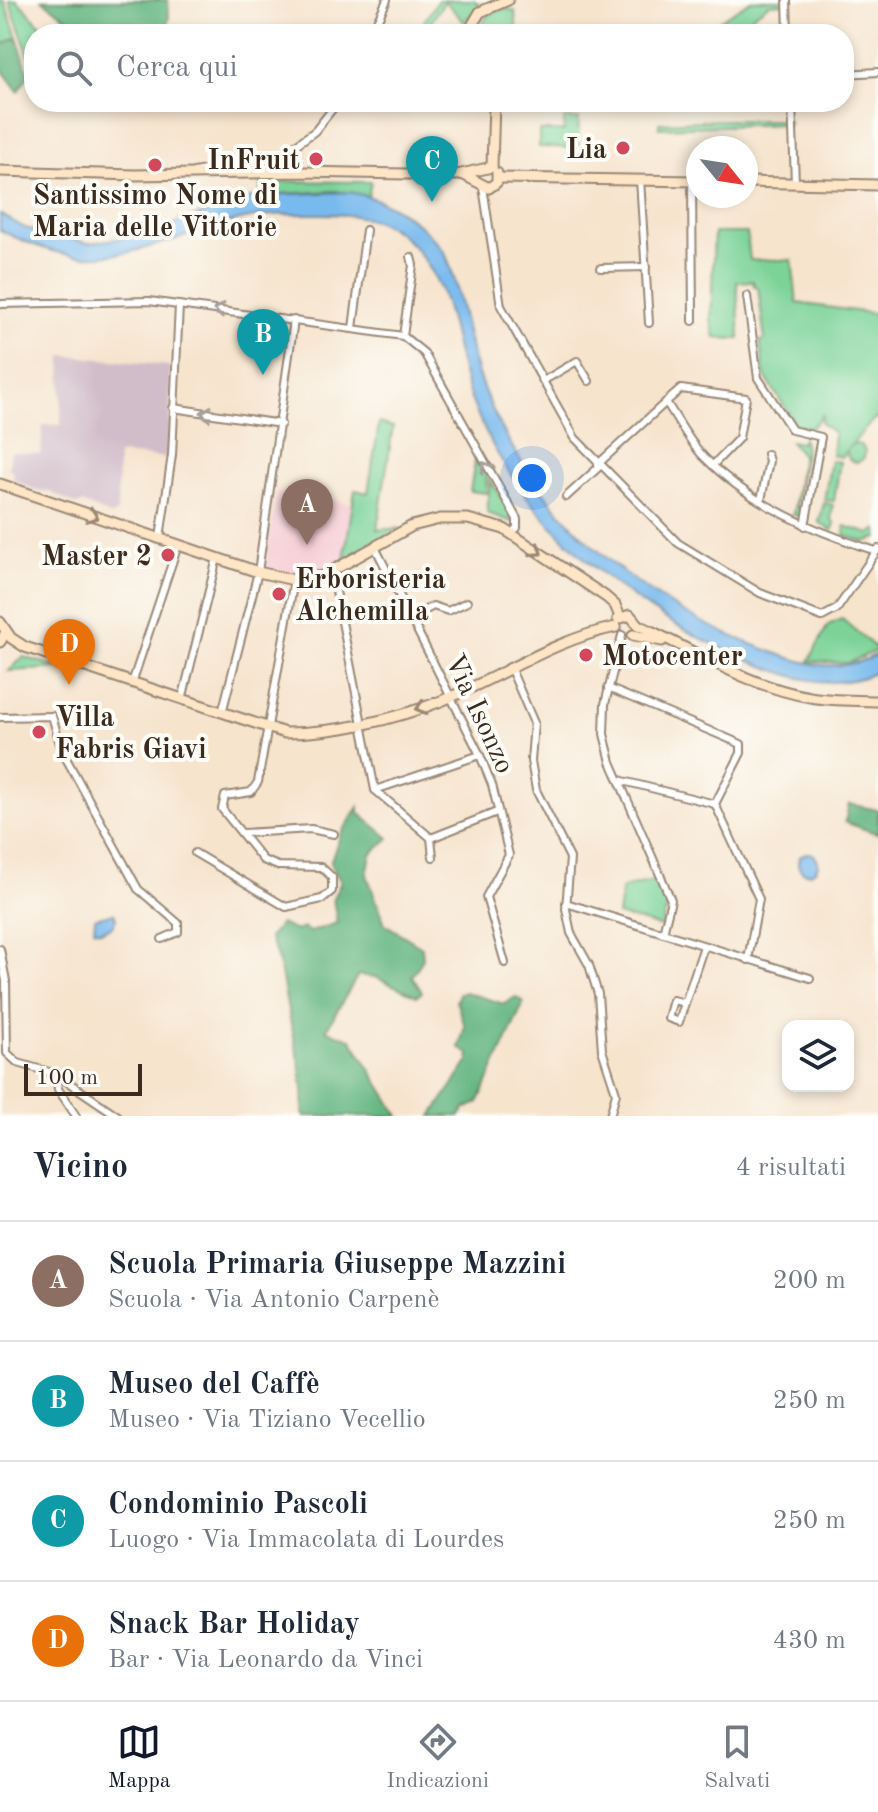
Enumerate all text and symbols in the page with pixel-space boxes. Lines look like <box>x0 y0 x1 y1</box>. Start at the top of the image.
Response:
search box <box>24 24 854 112</box>
icon: search <box>52 46 96 90</box>
text: Cerca qui <box>116 53 238 83</box>
pin: C <box>406 136 458 202</box>
north arrow <box>686 136 758 208</box>
place label: Lia <box>566 137 607 165</box>
marker: Lia <box>614 139 632 157</box>
place label: InFruit <box>207 148 300 176</box>
marker: InFruit <box>307 150 325 168</box>
marker: Santissimo Nome di Maria delle Vittorie <box>146 156 164 174</box>
place label: Santissimo Nome di Maria delle Vittorie <box>33 183 277 243</box>
one-way arrow <box>212 302 226 319</box>
pin: B <box>237 309 289 375</box>
one-way arrow <box>199 405 213 422</box>
your location <box>512 458 552 498</box>
one-way arrow <box>480 461 496 476</box>
pin: A <box>281 479 333 545</box>
one-way arrow <box>86 506 100 522</box>
one-way arrow <box>529 541 543 556</box>
place label: Master 2 <box>41 544 152 572</box>
marker: Master 2 <box>159 546 177 564</box>
place label: Erboristeria Alchemilla <box>295 567 446 627</box>
marker: Erboristeria Alchemilla <box>270 585 288 603</box>
pin: D <box>43 619 95 685</box>
place label: Motocenter <box>602 644 743 672</box>
marker: Motocenter <box>577 646 595 664</box>
street label: Via Isonzo <box>439 650 518 778</box>
one-way arrow <box>414 699 428 715</box>
place label: Villa Fabris Giavi <box>55 705 207 765</box>
marker: Villa Fabris Giavi <box>30 723 48 741</box>
map controls <box>782 1020 854 1092</box>
button: layers <box>782 1020 854 1092</box>
scale bar <box>24 1060 142 1096</box>
text: 100 m <box>36 1067 98 1089</box>
text: Vicino <box>32 1151 128 1185</box>
text: 4 risultati <box>736 1155 846 1181</box>
text: Scuola Primaria Giuseppe Mazzini <box>108 1250 566 1280</box>
text: A <box>48 1268 68 1294</box>
text: 200 m <box>773 1268 846 1294</box>
text: Scuola · Via Antonio Carpenè <box>108 1287 440 1313</box>
text: Museo del Caffè <box>108 1370 320 1400</box>
text: B <box>49 1388 67 1414</box>
text: 250 m <box>773 1388 846 1414</box>
text: Museo · Via Tiziano Vecellio <box>108 1407 426 1433</box>
text: Condominio Pascoli <box>108 1490 368 1520</box>
text: C <box>49 1508 67 1534</box>
text: 250 m <box>773 1508 846 1534</box>
text: Luogo · Via Immacolata di Lourdes <box>108 1527 504 1553</box>
text: Snack Bar Holiday <box>108 1610 360 1640</box>
text: D <box>48 1628 68 1654</box>
text: 430 m <box>773 1628 846 1654</box>
text: Bar · Via Leonardo da Vinci <box>108 1647 423 1673</box>
tab: Mappa <box>108 1720 171 1795</box>
tab: Indicazioni <box>386 1720 489 1795</box>
tab: Salvati <box>704 1720 770 1795</box>

